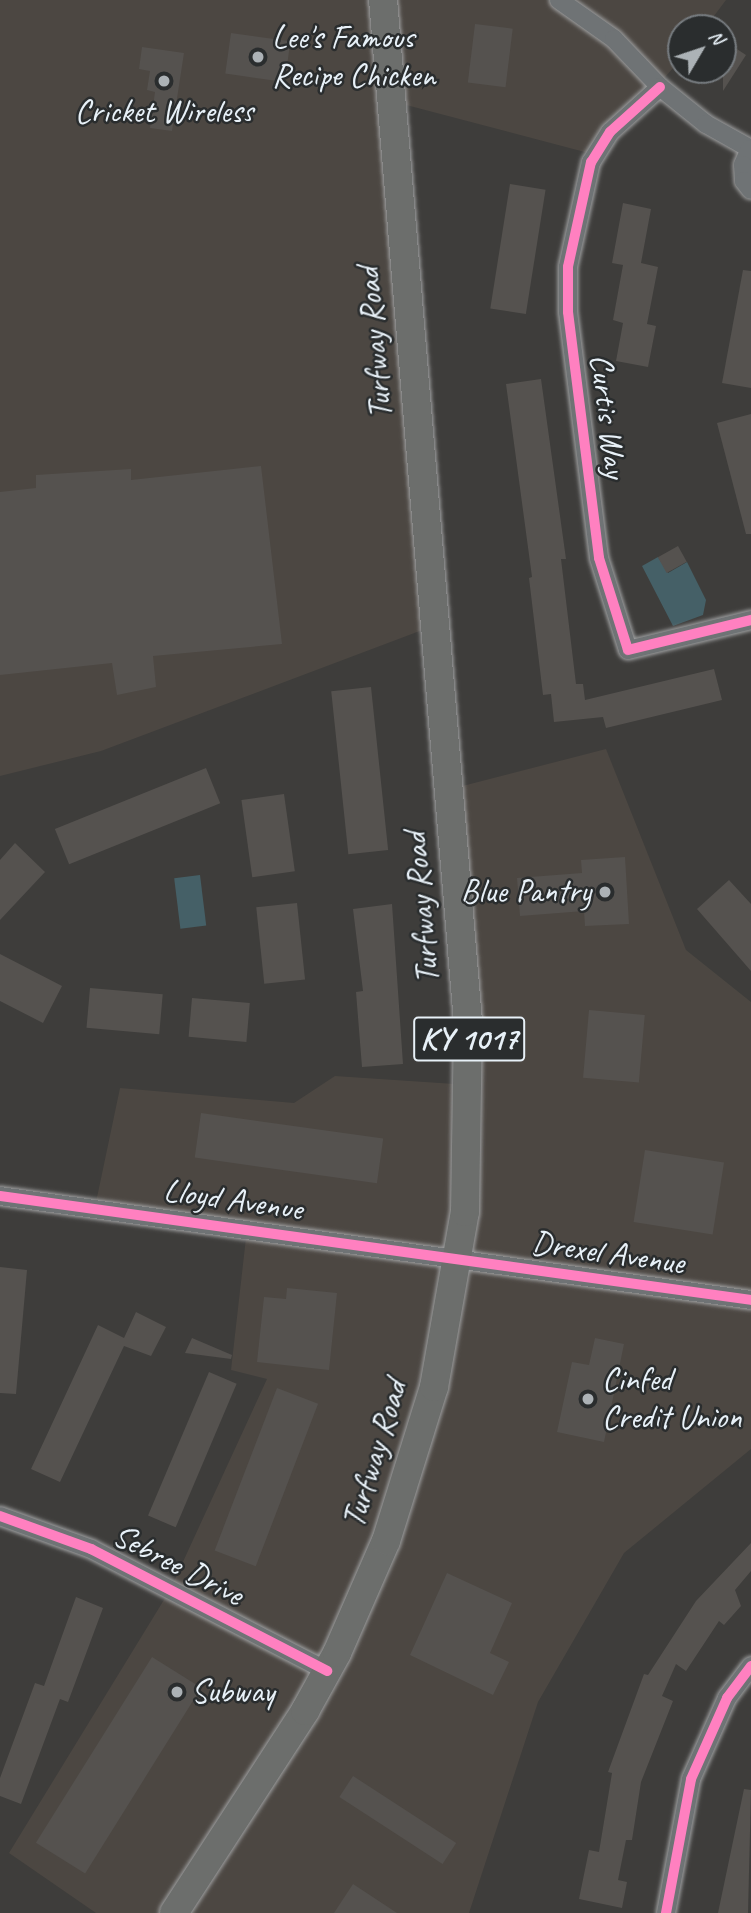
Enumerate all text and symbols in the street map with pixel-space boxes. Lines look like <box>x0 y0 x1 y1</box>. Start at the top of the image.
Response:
north arrow <box>667 14 737 84</box>
place label: Lee's Famous Recipe Chicken <box>272 18 435 96</box>
text: N <box>704 25 730 49</box>
marker: Lee's Famous Recipe Chicken <box>250 49 266 65</box>
marker: Cricket Wireless <box>156 73 172 89</box>
place label: Cricket Wireless <box>74 92 254 132</box>
street label: Turfway Road <box>349 266 401 420</box>
street label: Curtis Way <box>581 352 635 480</box>
street label: Turfway Road <box>396 831 448 985</box>
place label: Blue Pantry <box>460 872 591 912</box>
marker: Blue Pantry <box>597 884 613 900</box>
road number: KY 1017 <box>413 1010 525 1068</box>
street label: Lloyd Avenue <box>161 1171 305 1229</box>
street label: Drexel Avenue <box>529 1223 687 1283</box>
place label: Cinfed Credit Union <box>602 1360 742 1438</box>
street label: Turfway Road <box>334 1376 416 1532</box>
marker: Cinfed Credit Union <box>580 1391 596 1407</box>
street label: Sebree Drive <box>106 1515 250 1615</box>
place label: Subway <box>191 1672 274 1712</box>
marker: Subway <box>169 1684 185 1700</box>

